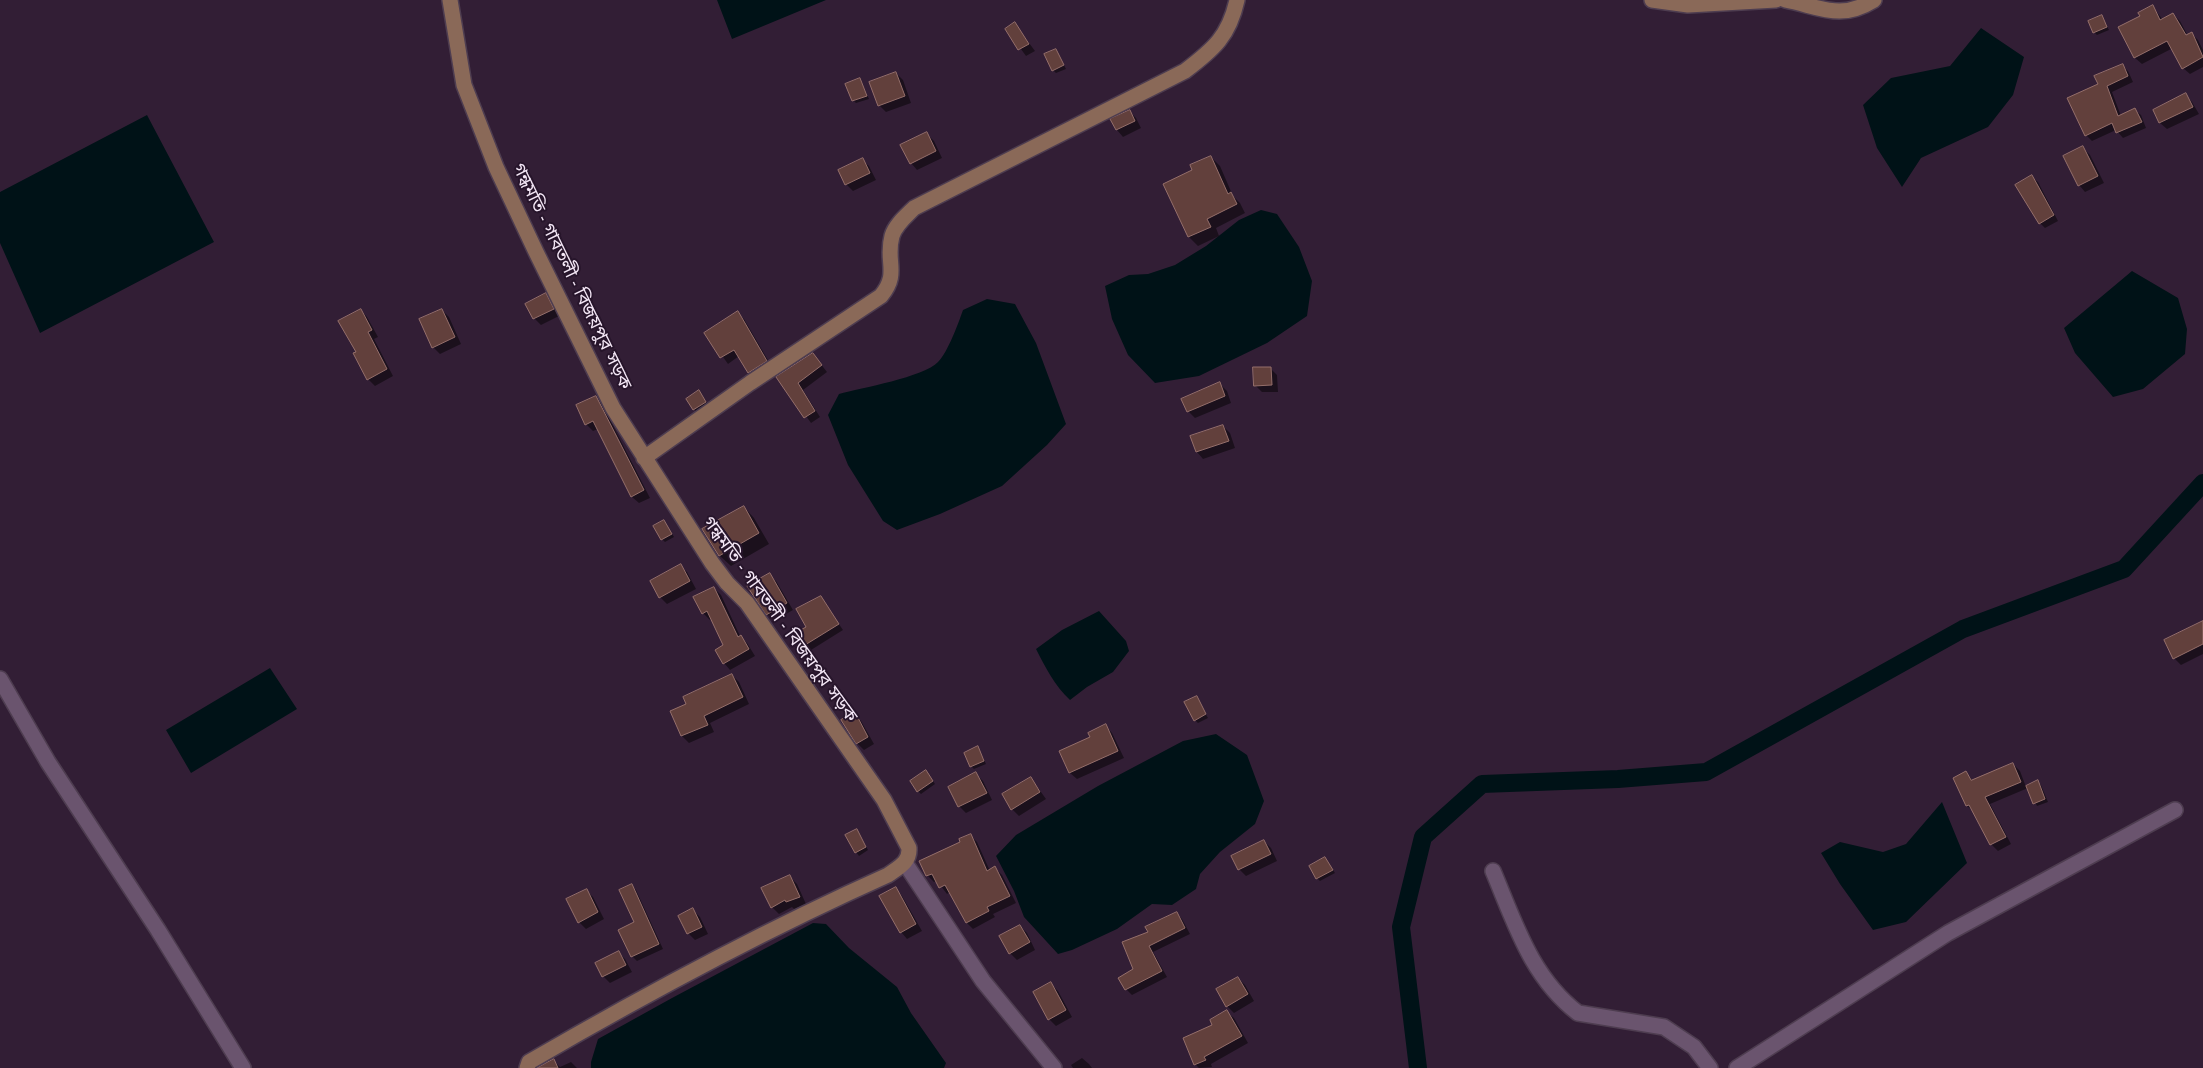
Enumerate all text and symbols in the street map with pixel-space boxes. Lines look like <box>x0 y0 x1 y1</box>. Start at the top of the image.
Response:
street label: গন্ধমতি - গাবতলী - বিজয়পুর সড়ক <box>507 160 635 394</box>
street label: গন্ধমতি - গাবতলী - বিজয়পুর সড়ক <box>697 513 861 727</box>

